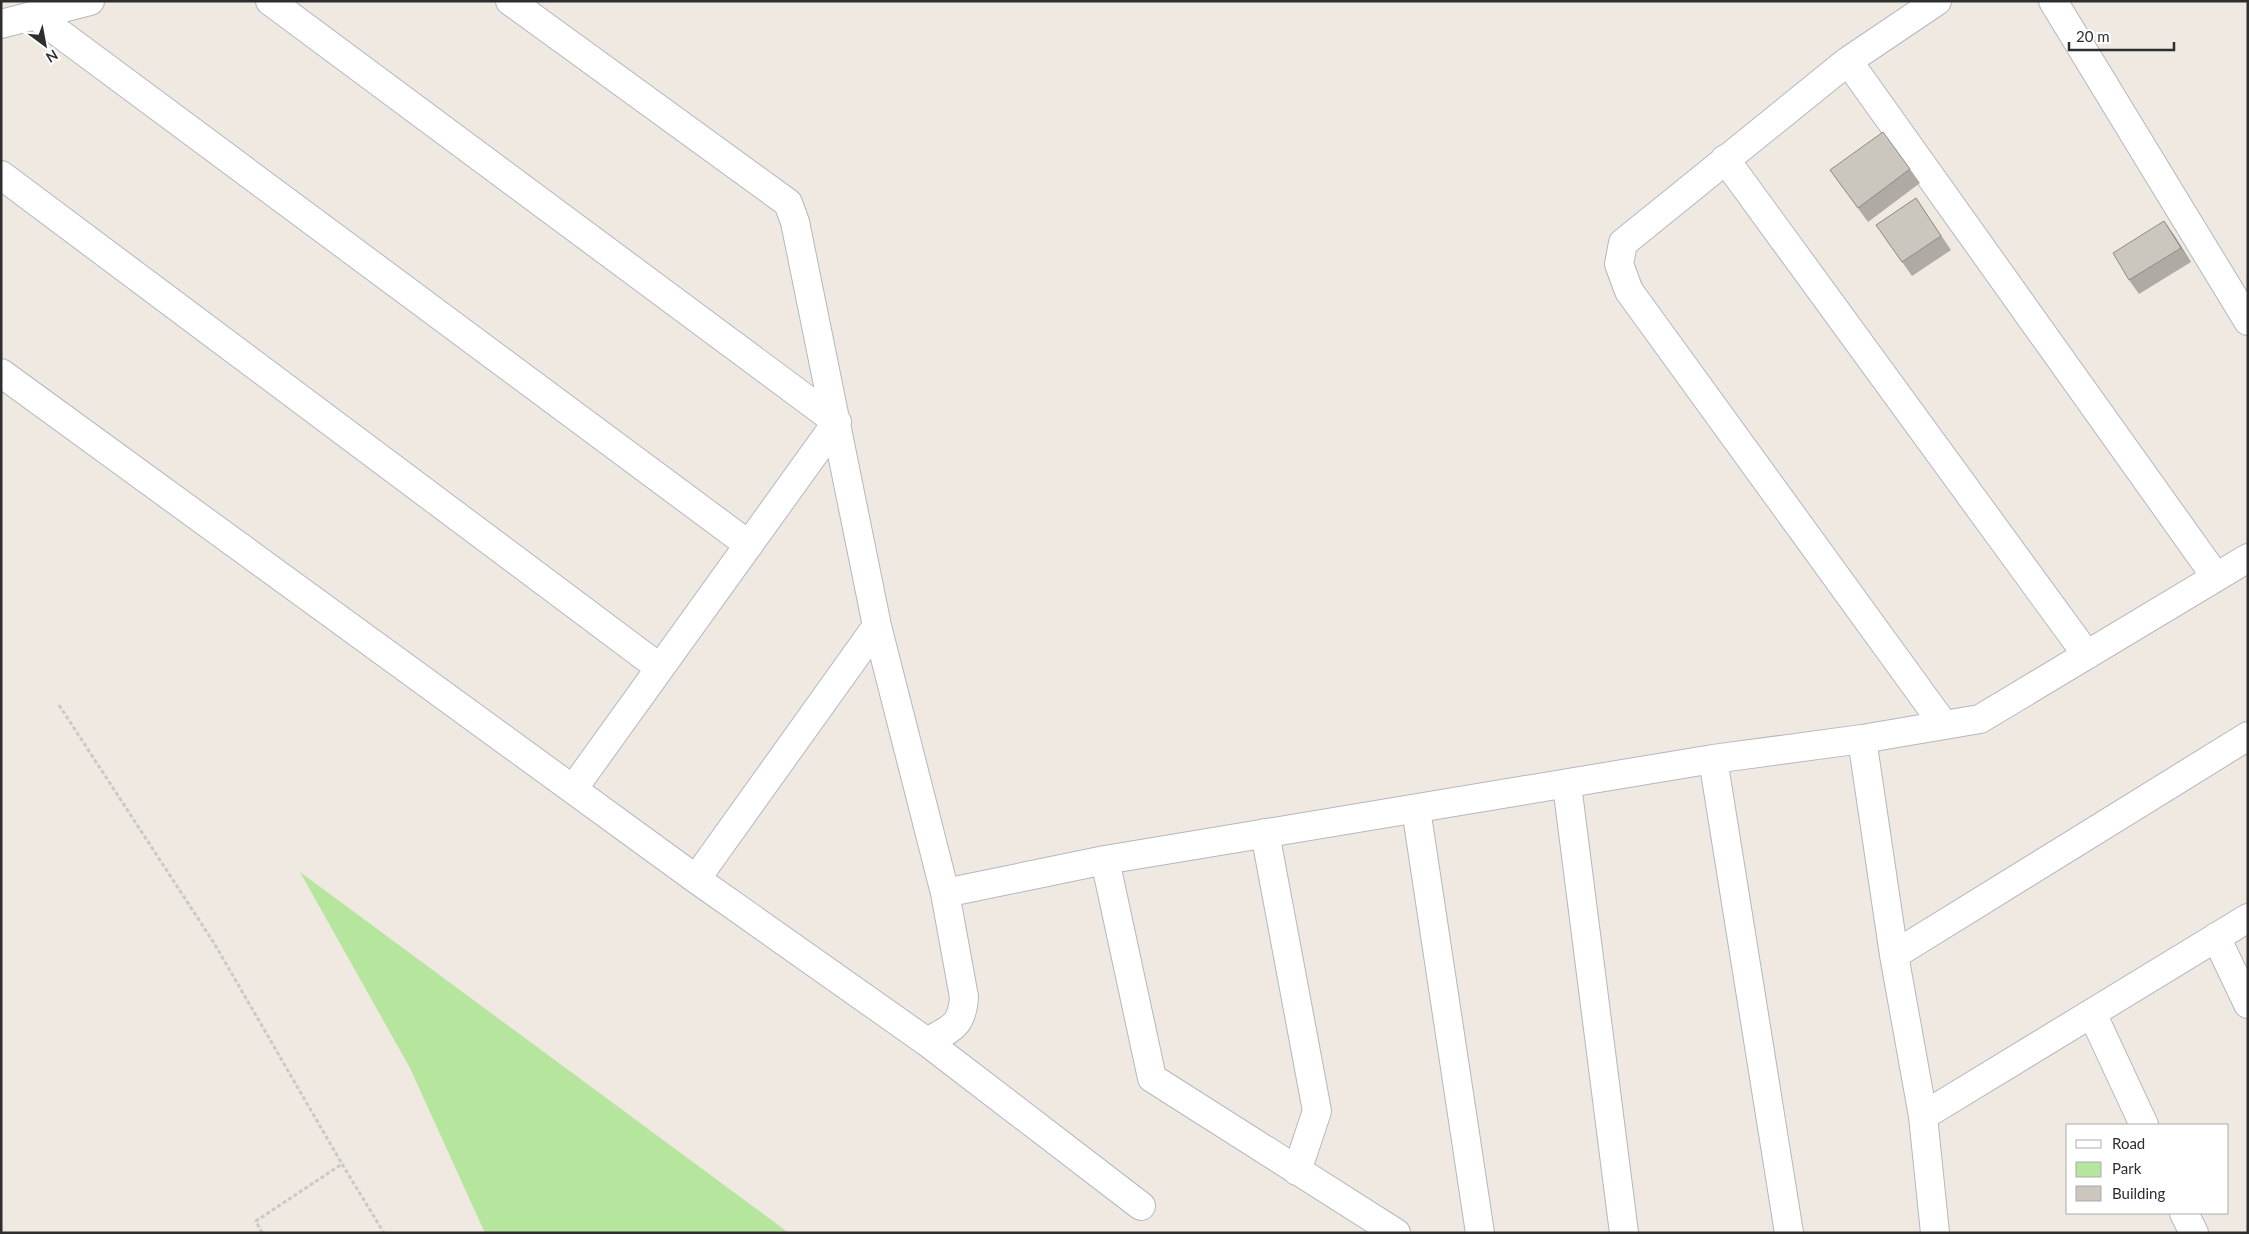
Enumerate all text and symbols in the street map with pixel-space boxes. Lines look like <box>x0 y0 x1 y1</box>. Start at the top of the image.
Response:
north arrow <box>20 20 70 70</box>
scale bar <box>2069 20 2174 52</box>
text: 20 m <box>2076 27 2110 45</box>
text: N <box>43 46 61 67</box>
legend <box>2066 1124 2229 1214</box>
text: Road <box>2112 1134 2145 1152</box>
text: Park <box>2112 1159 2142 1177</box>
text: Building <box>2112 1184 2165 1202</box>

